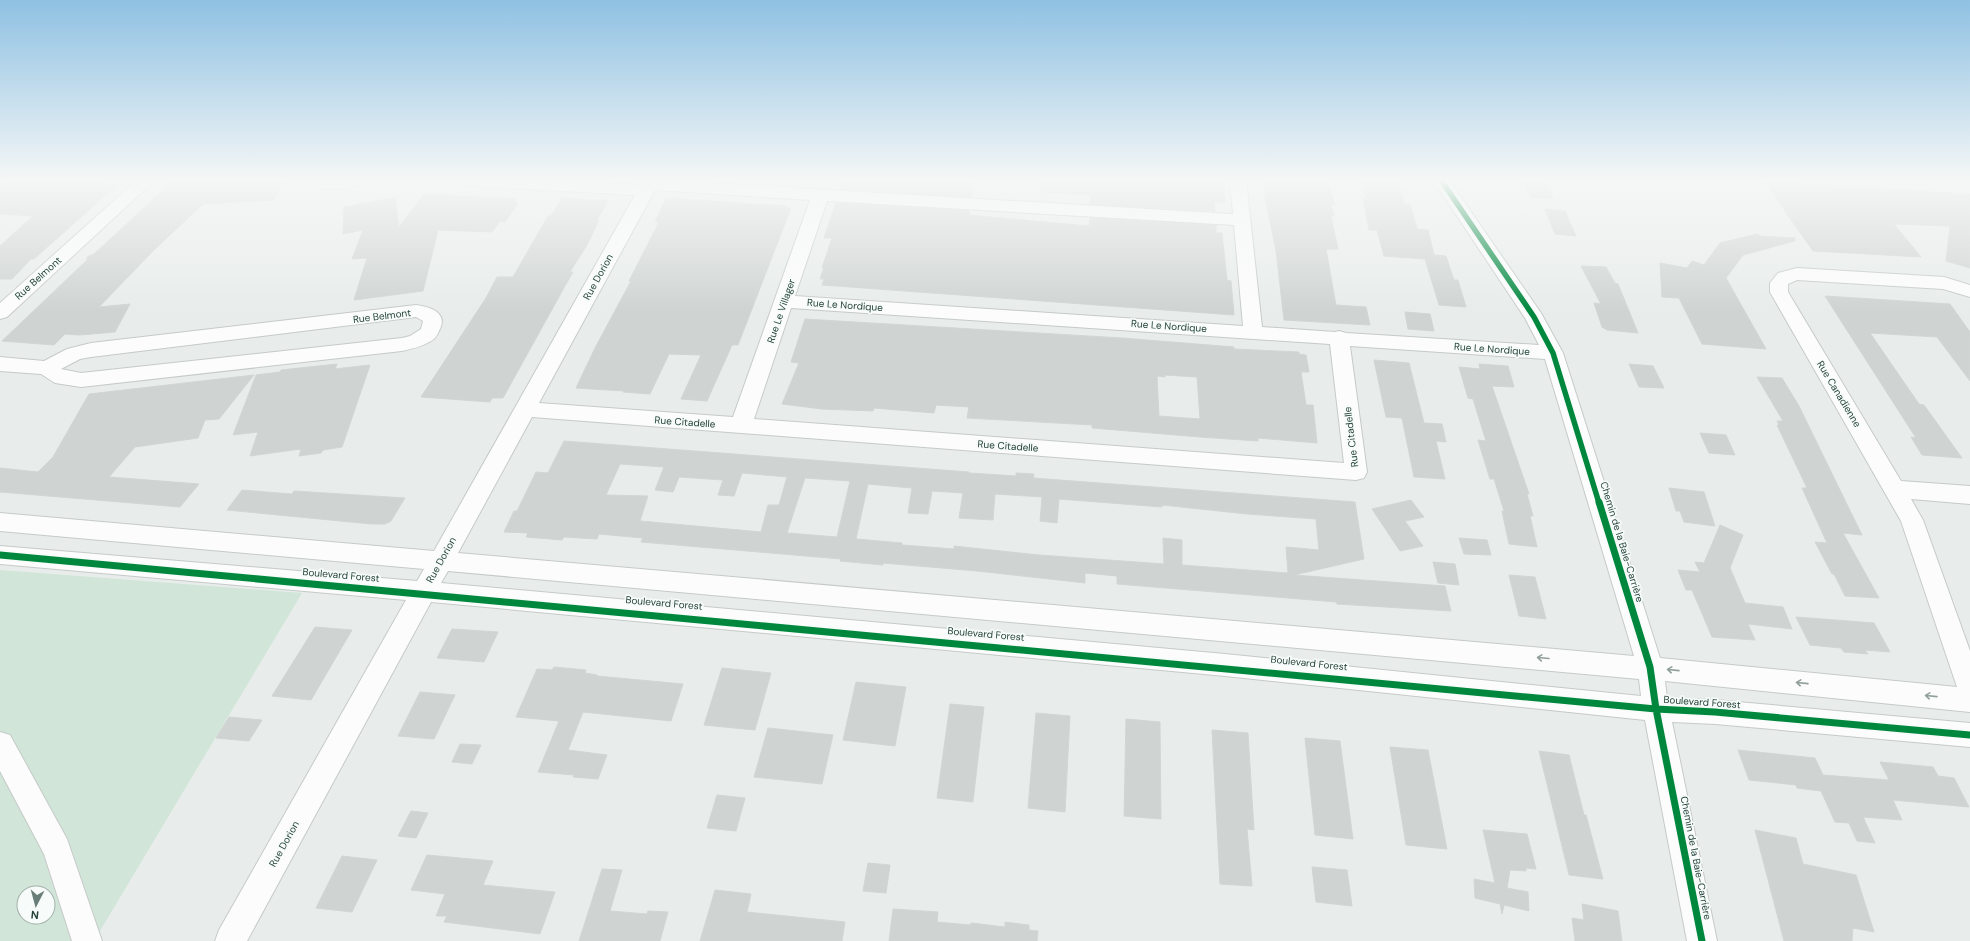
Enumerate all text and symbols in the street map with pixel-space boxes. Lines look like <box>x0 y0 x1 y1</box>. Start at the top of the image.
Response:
street label: Rue Dorion <box>580 251 616 302</box>
street label: Rue Belmont <box>12 254 64 302</box>
street label: Rue Le Villager <box>764 277 798 345</box>
street label: Rue Le Nordique <box>807 296 884 314</box>
street label: Rue Belmont <box>352 306 412 326</box>
street label: Rue Le Nordique <box>1131 317 1208 335</box>
street label: Rue Le Nordique <box>1454 340 1531 358</box>
street label: Rue Canadienne <box>1814 358 1864 430</box>
street label: Rue Citadelle <box>1341 406 1361 468</box>
street label: Rue Citadelle <box>654 413 716 431</box>
street label: Rue Citadelle <box>977 437 1039 455</box>
street label: Chemin de la Baie-Carrière <box>1597 480 1647 604</box>
street label: Rue Dorion <box>423 534 459 585</box>
street label: Boulevard Forest <box>302 565 380 585</box>
street label: Boulevard Forest <box>625 593 703 613</box>
street label: Boulevard Forest <box>947 624 1025 644</box>
street label: Boulevard Forest <box>1270 652 1348 674</box>
one-way arrow <box>1537 654 1550 662</box>
one-way arrow <box>1666 666 1679 673</box>
one-way arrow <box>1796 679 1809 686</box>
one-way arrow <box>1925 692 1938 700</box>
street label: Boulevard Forest <box>1663 693 1741 711</box>
street label: Chemin de la Baie-Carrière <box>1678 795 1714 921</box>
street label: Rue Dorion <box>266 818 302 869</box>
north arrow <box>16 885 56 925</box>
text: N <box>30 908 40 922</box>

